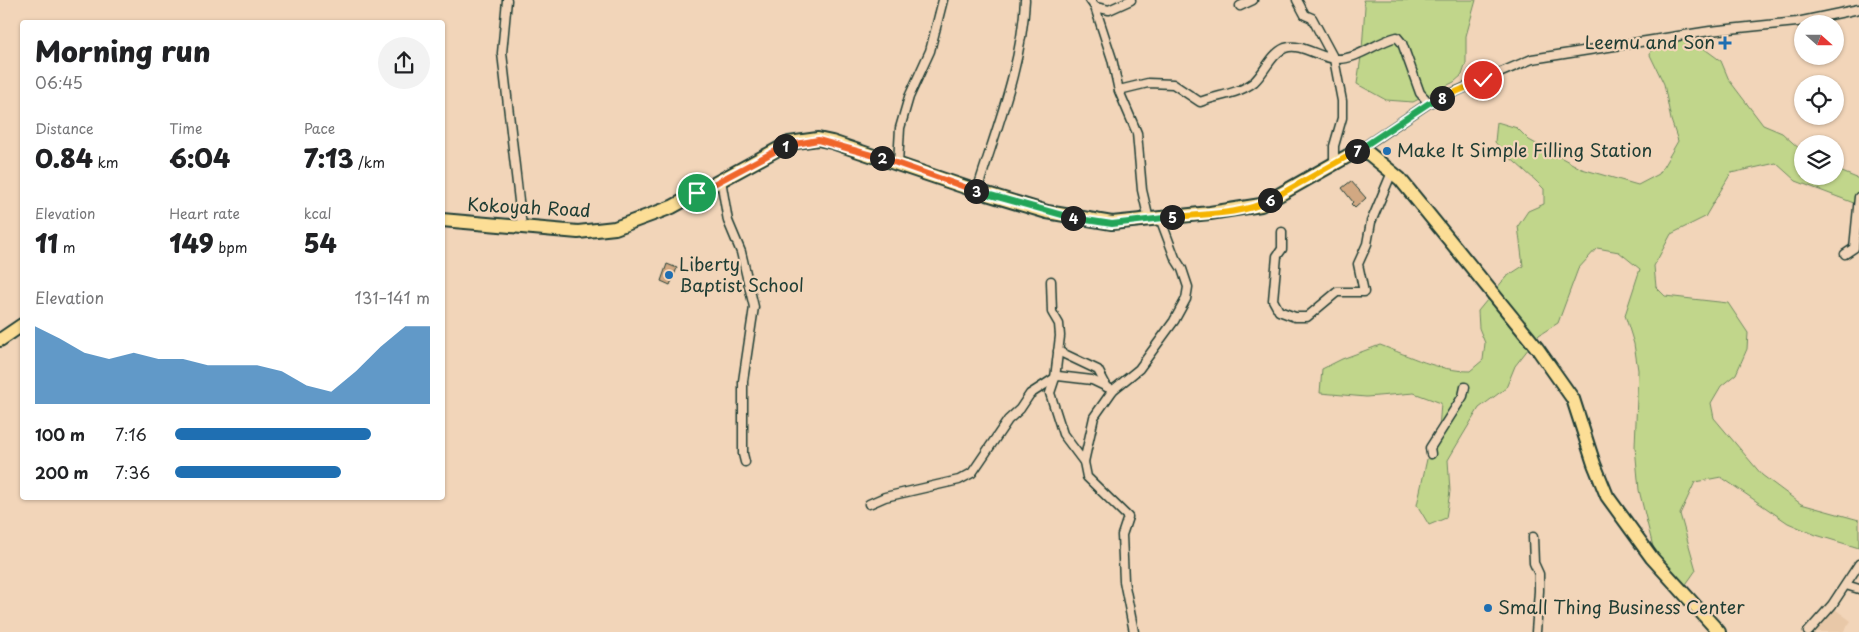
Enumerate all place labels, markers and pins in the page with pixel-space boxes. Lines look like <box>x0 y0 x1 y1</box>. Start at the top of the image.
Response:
place label: Leemu and Son <box>1585 28 1715 55</box>
marker: Leemu and Son <box>1719 37 1731 49</box>
pin <box>1462 59 1504 101</box>
pin: 8 <box>1430 86 1454 110</box>
pin: 1 <box>772 134 798 158</box>
place label: Make It Simple Filling Station <box>1397 136 1652 163</box>
pin: 7 <box>1344 138 1370 164</box>
marker: Make It Simple Filling Station <box>1381 145 1393 157</box>
pin: 2 <box>870 146 894 170</box>
pin <box>676 172 718 214</box>
pin: 3 <box>964 178 988 204</box>
pin: 6 <box>1258 188 1282 212</box>
pin: 5 <box>1160 204 1184 230</box>
pin: 4 <box>1060 206 1086 230</box>
place label: Liberty Baptist School <box>679 250 804 298</box>
marker: Liberty Baptist School <box>663 269 675 281</box>
place label: Small Thing Business Center <box>1498 593 1745 620</box>
marker: Small Thing Business Center <box>1482 602 1494 614</box>

